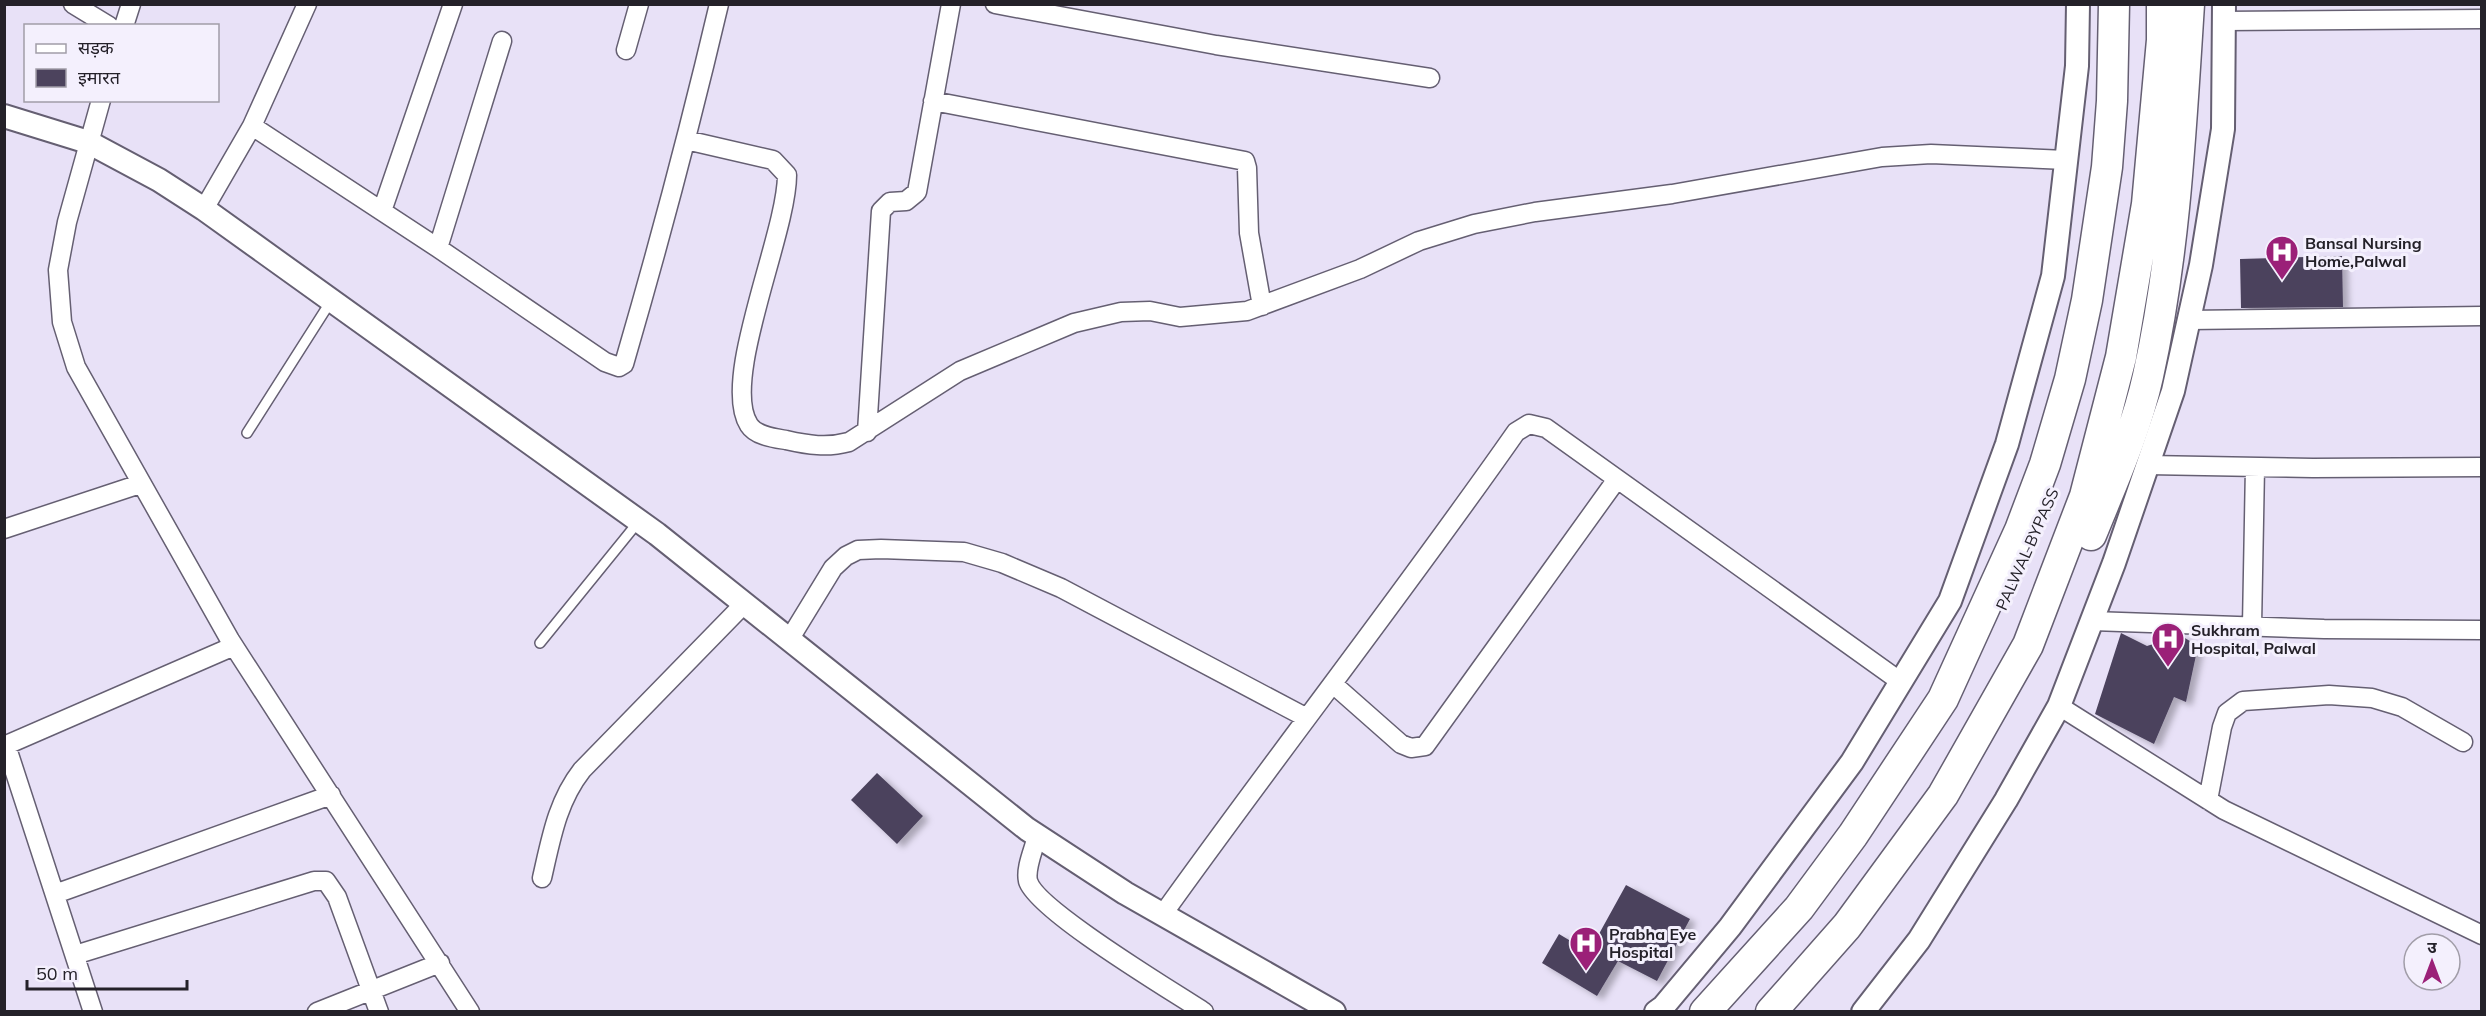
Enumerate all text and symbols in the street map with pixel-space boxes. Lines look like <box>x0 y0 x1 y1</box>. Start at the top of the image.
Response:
legend <box>24 24 219 102</box>
text: सड़क <box>78 36 115 59</box>
text: इमारत <box>78 66 121 89</box>
place label: Bansal Nursing Home,Palwal <box>2305 233 2422 271</box>
hospital icon: Bansal Nursing Home,Palwal <box>2264 234 2300 281</box>
street label: PALWAL BYPASS <box>1991 485 2063 613</box>
place label: Sukhram Hospital, Palwal <box>2191 620 2316 658</box>
hospital icon: Sukhram Hospital, Palwal <box>2150 621 2186 668</box>
place label: Prabha Eye Hospital <box>1609 924 1696 962</box>
hospital icon: Prabha Eye Hospital <box>1568 925 1604 972</box>
north arrow <box>2402 932 2462 992</box>
text: उ <box>2427 937 2437 957</box>
scale bar <box>27 953 188 991</box>
text: 50 m <box>36 962 78 985</box>

